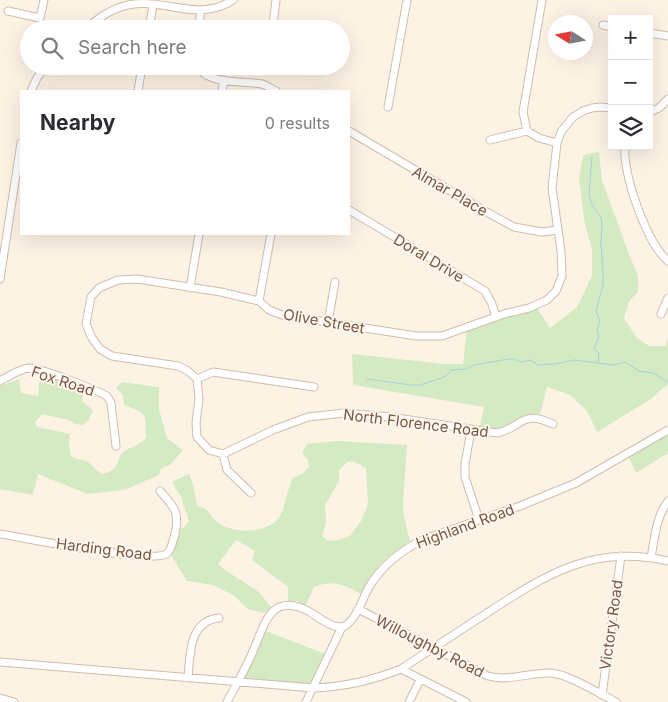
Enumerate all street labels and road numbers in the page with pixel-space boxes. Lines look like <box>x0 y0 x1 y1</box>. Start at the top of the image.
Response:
street label: Almar Place <box>409 162 491 220</box>
street label: Doral Drive <box>390 230 468 286</box>
street label: Olive Street <box>282 305 366 338</box>
street label: Fox Road <box>29 362 97 400</box>
street label: North Florence Road <box>342 405 490 441</box>
street label: Highland Road <box>413 499 517 553</box>
street label: Harding Road <box>55 534 153 564</box>
street label: Victory Road <box>595 579 627 671</box>
street label: Willoughby Road <box>373 610 487 682</box>

